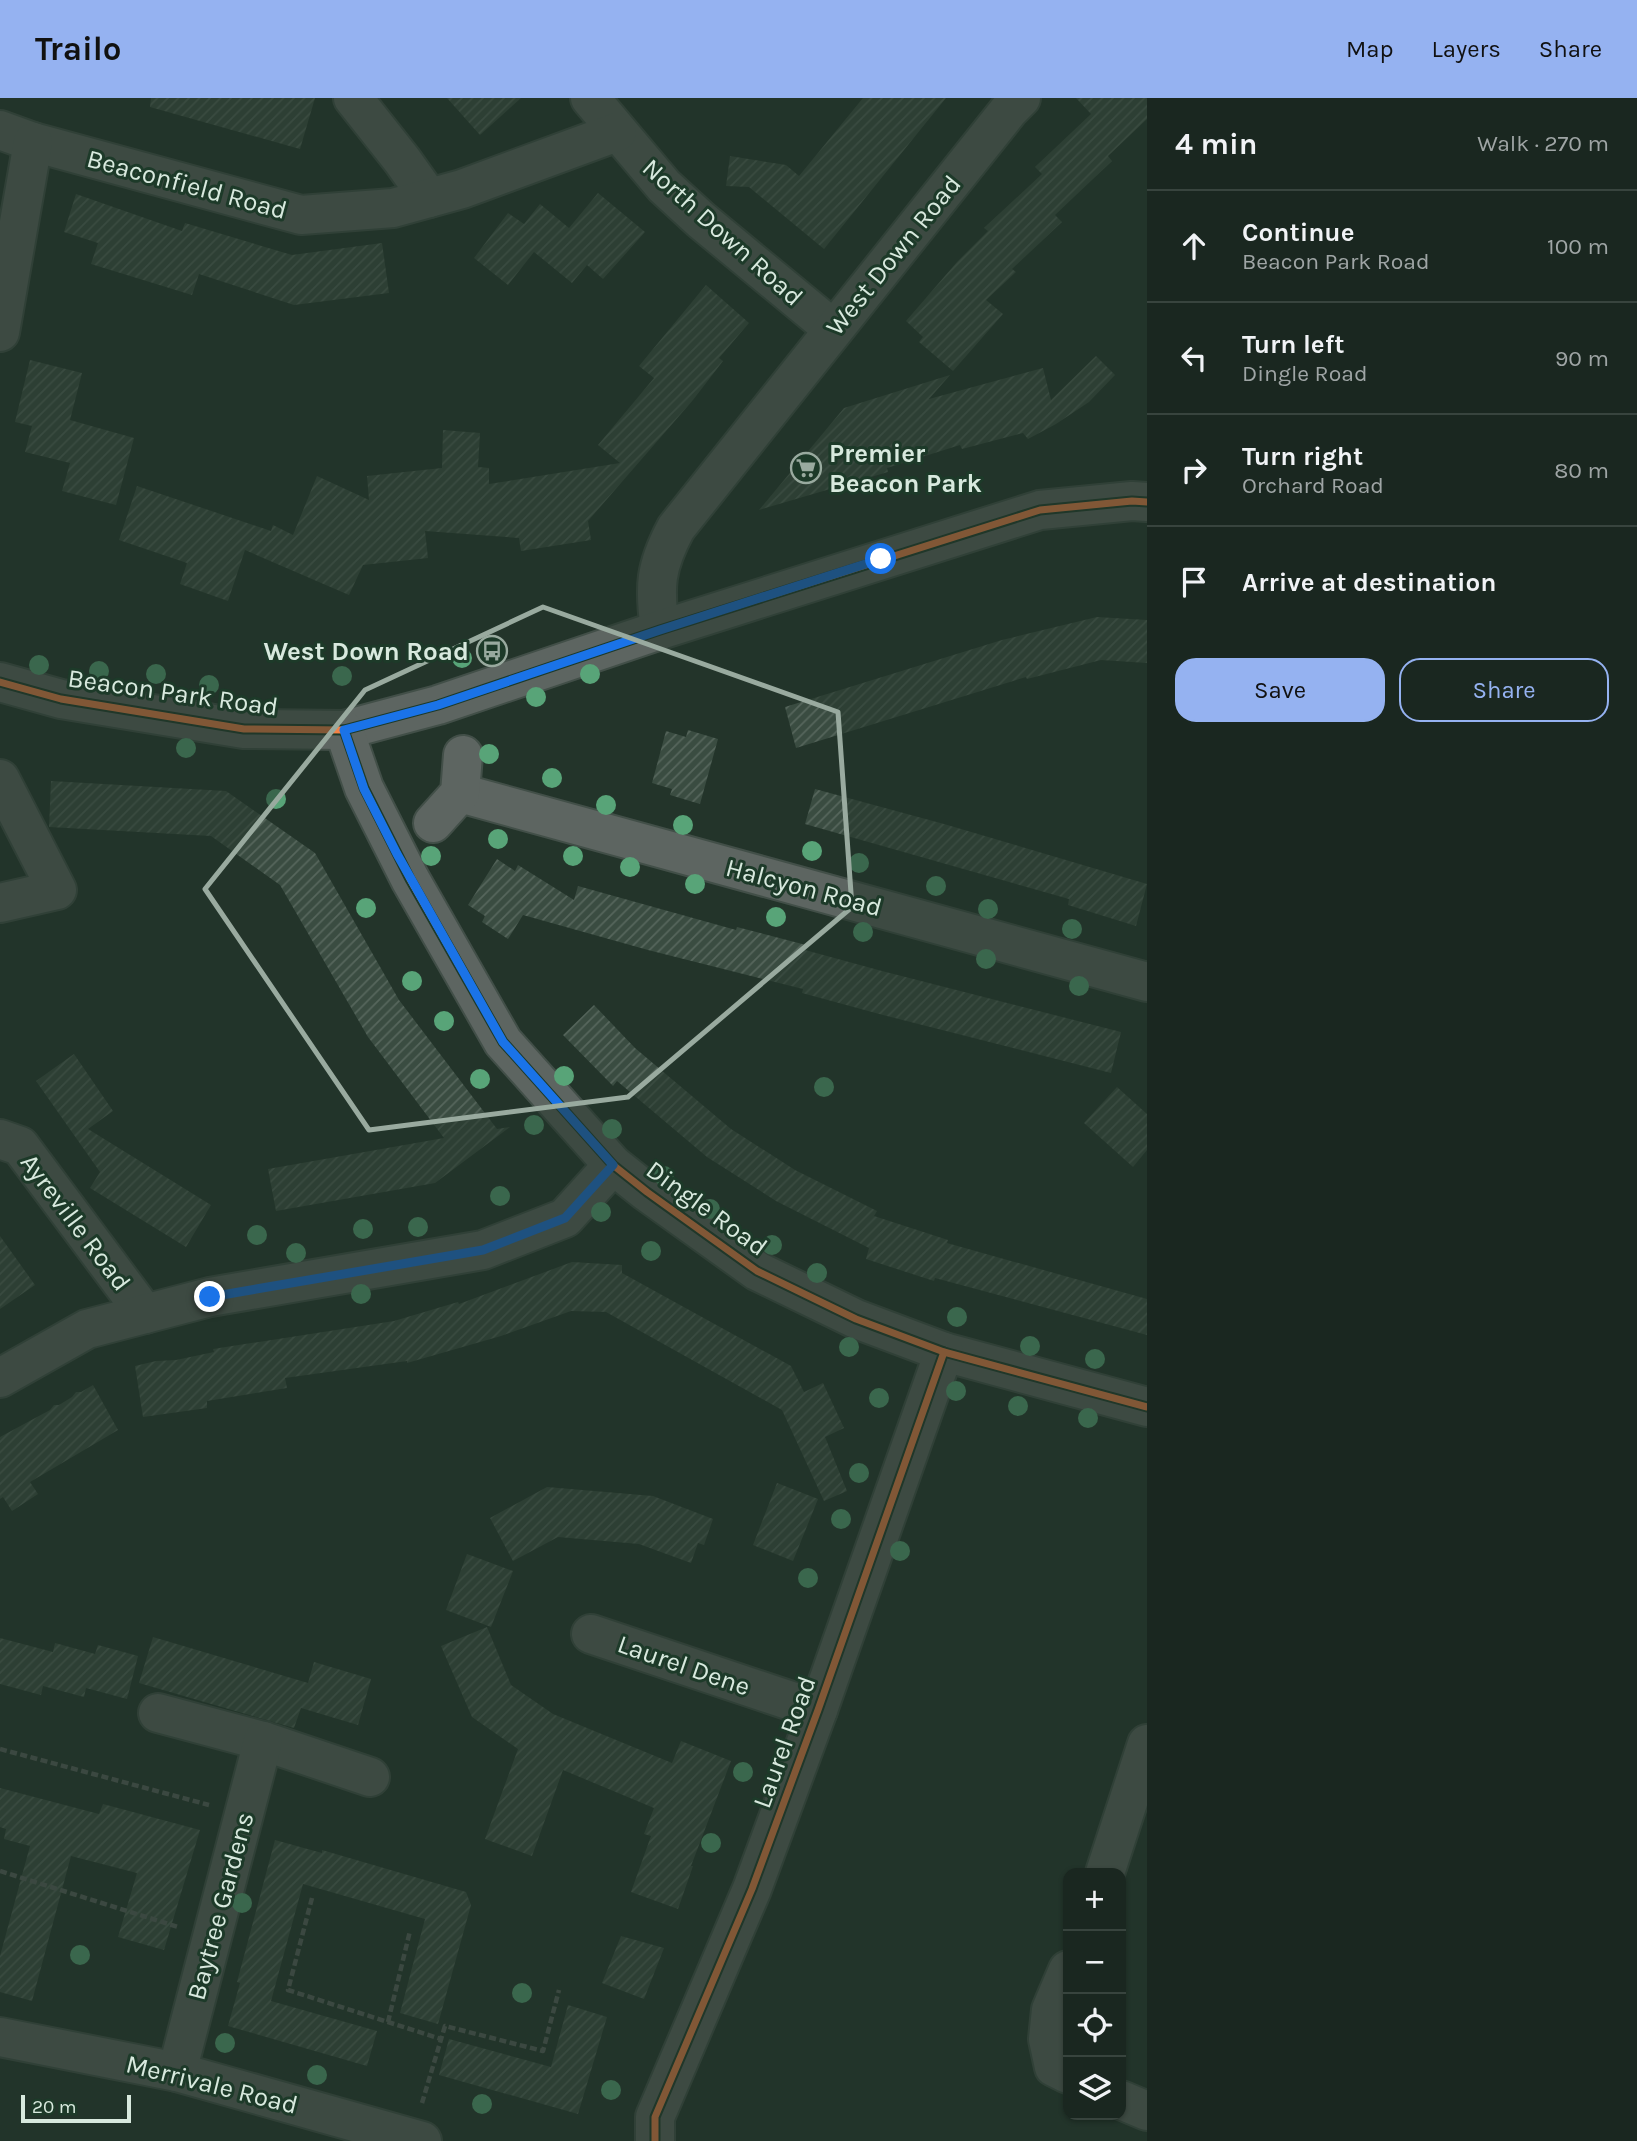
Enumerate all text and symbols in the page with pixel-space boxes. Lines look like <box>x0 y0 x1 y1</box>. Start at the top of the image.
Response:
text: Trailo <box>35 30 122 68</box>
text: Map <box>1346 35 1394 63</box>
text: Layers <box>1432 35 1501 63</box>
text: Share <box>1539 35 1602 63</box>
text: 4 min <box>1175 126 1257 162</box>
text: Walk · 270 m <box>1477 130 1609 157</box>
street label: Beaconfield Road <box>83 143 290 226</box>
street label: North Down Road <box>636 152 809 312</box>
street label: West Down Road <box>819 169 968 342</box>
text: Continue <box>1242 217 1354 248</box>
icon: ahead <box>1175 227 1213 265</box>
text: 100 m <box>1547 233 1609 260</box>
text: Beacon Park Road <box>1242 248 1430 275</box>
text: Turn left <box>1242 329 1344 360</box>
icon: left <box>1175 339 1213 377</box>
text: 90 m <box>1555 345 1609 372</box>
text: Dingle Road <box>1242 360 1368 387</box>
place label: Premier Beacon Park <box>829 438 982 499</box>
text: Turn right <box>1242 441 1363 472</box>
supermarket icon: Premier Beacon Park <box>789 451 823 485</box>
icon: right <box>1175 451 1213 489</box>
text: 80 m <box>1554 457 1609 484</box>
text: Orchard Road <box>1242 472 1384 499</box>
route start <box>865 543 896 574</box>
icon: arrive <box>1175 563 1213 601</box>
text: Arrive at destination <box>1242 567 1496 598</box>
bus stop icon: West Down Road <box>475 634 509 668</box>
place label: West Down Road <box>263 636 469 667</box>
button: Save <box>1175 658 1385 722</box>
button: Share <box>1399 658 1609 722</box>
street label: Beacon Park Road <box>66 662 280 723</box>
street label: Halcyon Road <box>722 852 885 923</box>
street label: Ayreville Road <box>14 1148 137 1297</box>
street label: Dingle Road <box>640 1154 773 1263</box>
route end <box>194 1281 225 1312</box>
street label: Laurel Dene <box>614 1628 754 1703</box>
street label: Laurel Road <box>746 1672 823 1812</box>
street label: Baytree Gardens <box>181 1809 260 2003</box>
map controls <box>1063 1868 1126 2120</box>
button: + <box>1063 1868 1126 1931</box>
button: − <box>1063 1931 1126 1994</box>
button: locate <box>1063 1994 1126 2057</box>
street label: Merrivale Road <box>123 2048 301 2121</box>
button: layers <box>1063 2057 1126 2120</box>
scale bar <box>21 2092 131 2124</box>
text: 20 m <box>32 2096 77 2118</box>

